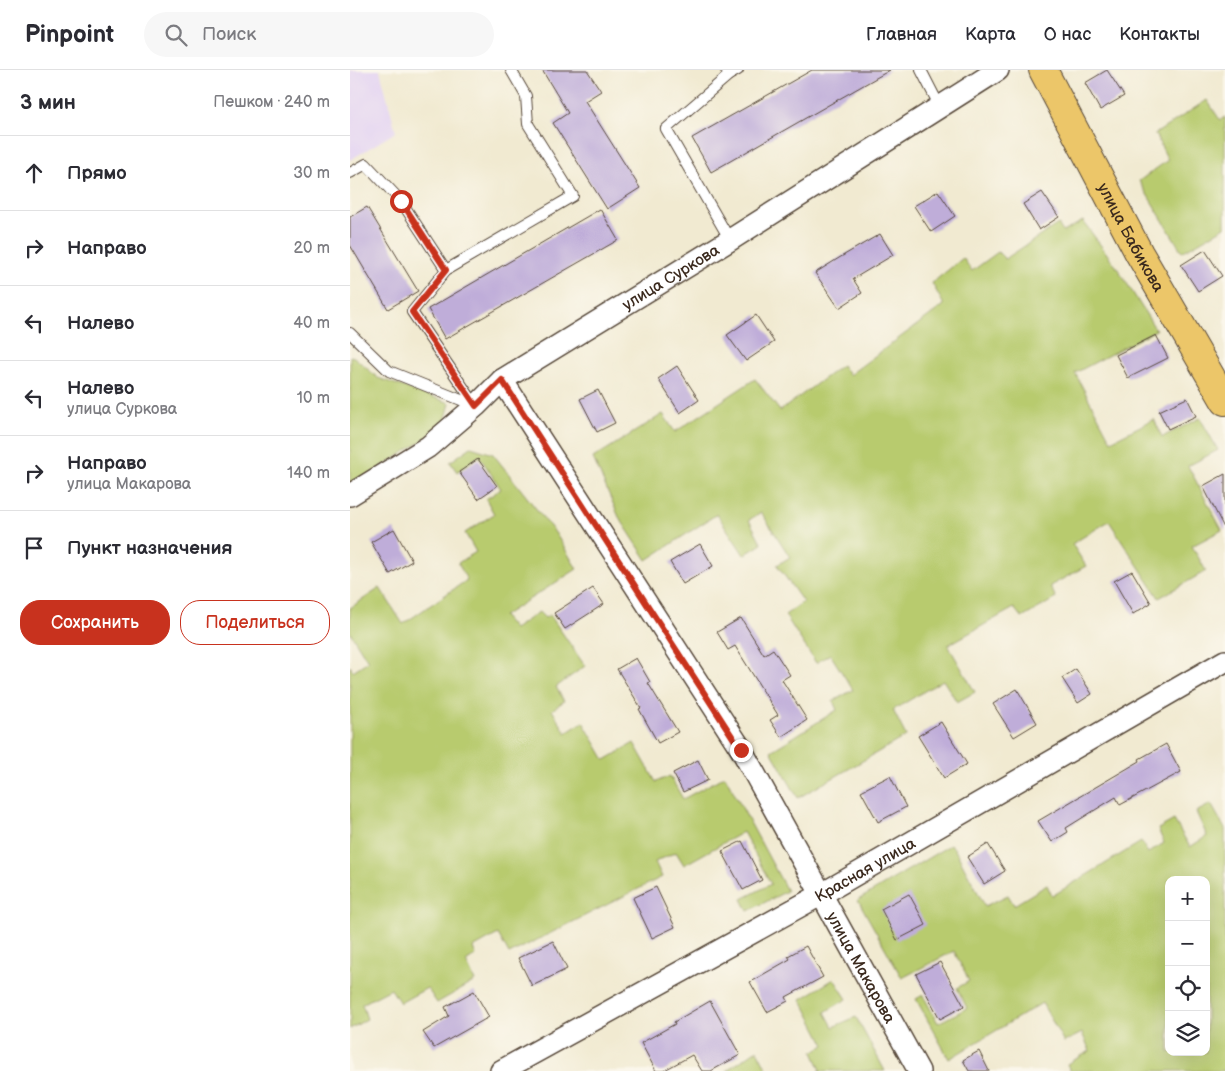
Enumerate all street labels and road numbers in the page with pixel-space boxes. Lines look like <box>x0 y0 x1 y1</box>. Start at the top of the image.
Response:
street label: улица Бабикова <box>1093 180 1168 296</box>
street label: улица Суркова <box>619 241 724 315</box>
street label: Красная улица <box>812 834 920 907</box>
street label: улица Макарова <box>822 909 899 1027</box>

